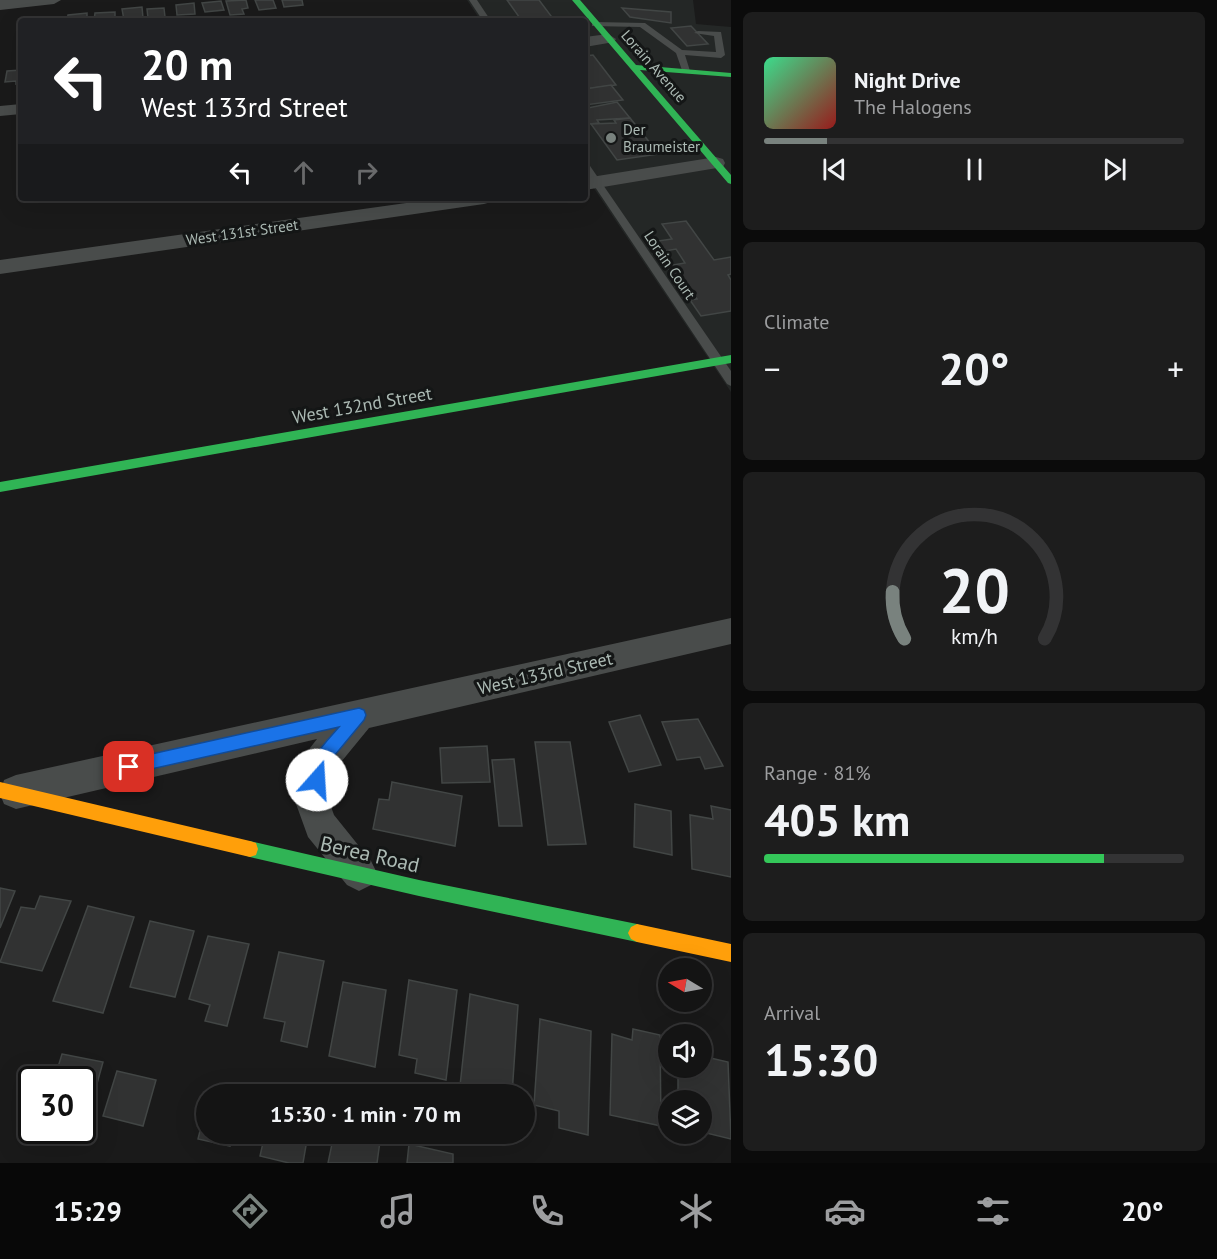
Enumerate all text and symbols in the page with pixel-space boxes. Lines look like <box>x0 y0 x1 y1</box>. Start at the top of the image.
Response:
street label: Lorain Avenue <box>617 26 691 106</box>
text: 20 m <box>141 37 233 92</box>
icon: left <box>42 42 120 120</box>
text: Night Drive <box>854 66 961 94</box>
text: West 133rd Street <box>141 90 348 124</box>
text: The Halogens <box>854 94 972 120</box>
place label: Der Braumeister <box>623 120 700 156</box>
marker: Der Braumeister <box>604 131 618 145</box>
icon: previous <box>818 153 851 186</box>
icon: pause <box>958 153 991 186</box>
icon: next <box>1098 153 1131 186</box>
icon: left <box>224 156 257 189</box>
icon: ahead <box>287 156 320 189</box>
icon: right <box>350 156 383 189</box>
street label: West 131st Street <box>185 215 299 249</box>
street label: Lorain Court <box>640 227 700 303</box>
text: Climate <box>764 309 830 335</box>
text: 20° <box>939 339 1009 397</box>
text: − <box>764 347 781 390</box>
text: + <box>1167 347 1184 390</box>
street label: West 132nd Street <box>290 381 434 429</box>
text: 20 <box>939 549 1009 630</box>
text: km/h <box>950 622 997 650</box>
street label: West 133rd Street <box>475 646 615 700</box>
pin <box>103 741 154 792</box>
position arrow <box>285 748 349 812</box>
icon: arrive <box>112 750 145 783</box>
text: Range · 81% <box>764 760 871 786</box>
text: 405 km <box>764 790 910 848</box>
street label: Berea Road <box>318 829 422 879</box>
north arrow <box>658 958 712 1012</box>
map controls <box>658 958 712 1144</box>
text: Arrival <box>764 1000 820 1026</box>
button: sound <box>658 1024 712 1078</box>
text: 15:30 <box>764 1030 878 1088</box>
speed limit sign: 30 <box>18 1066 96 1144</box>
button: layers <box>658 1090 712 1144</box>
text: 15:30 · 1 min · 70 m <box>270 1100 461 1128</box>
icon: directions <box>229 1190 271 1232</box>
icon: music <box>377 1190 419 1232</box>
icon: phone <box>526 1190 568 1232</box>
icon: climate <box>675 1190 717 1232</box>
icon: car <box>824 1190 866 1232</box>
icon: filters <box>972 1190 1014 1232</box>
text: 15:29 <box>53 1194 122 1228</box>
text: 20° <box>1121 1194 1164 1228</box>

